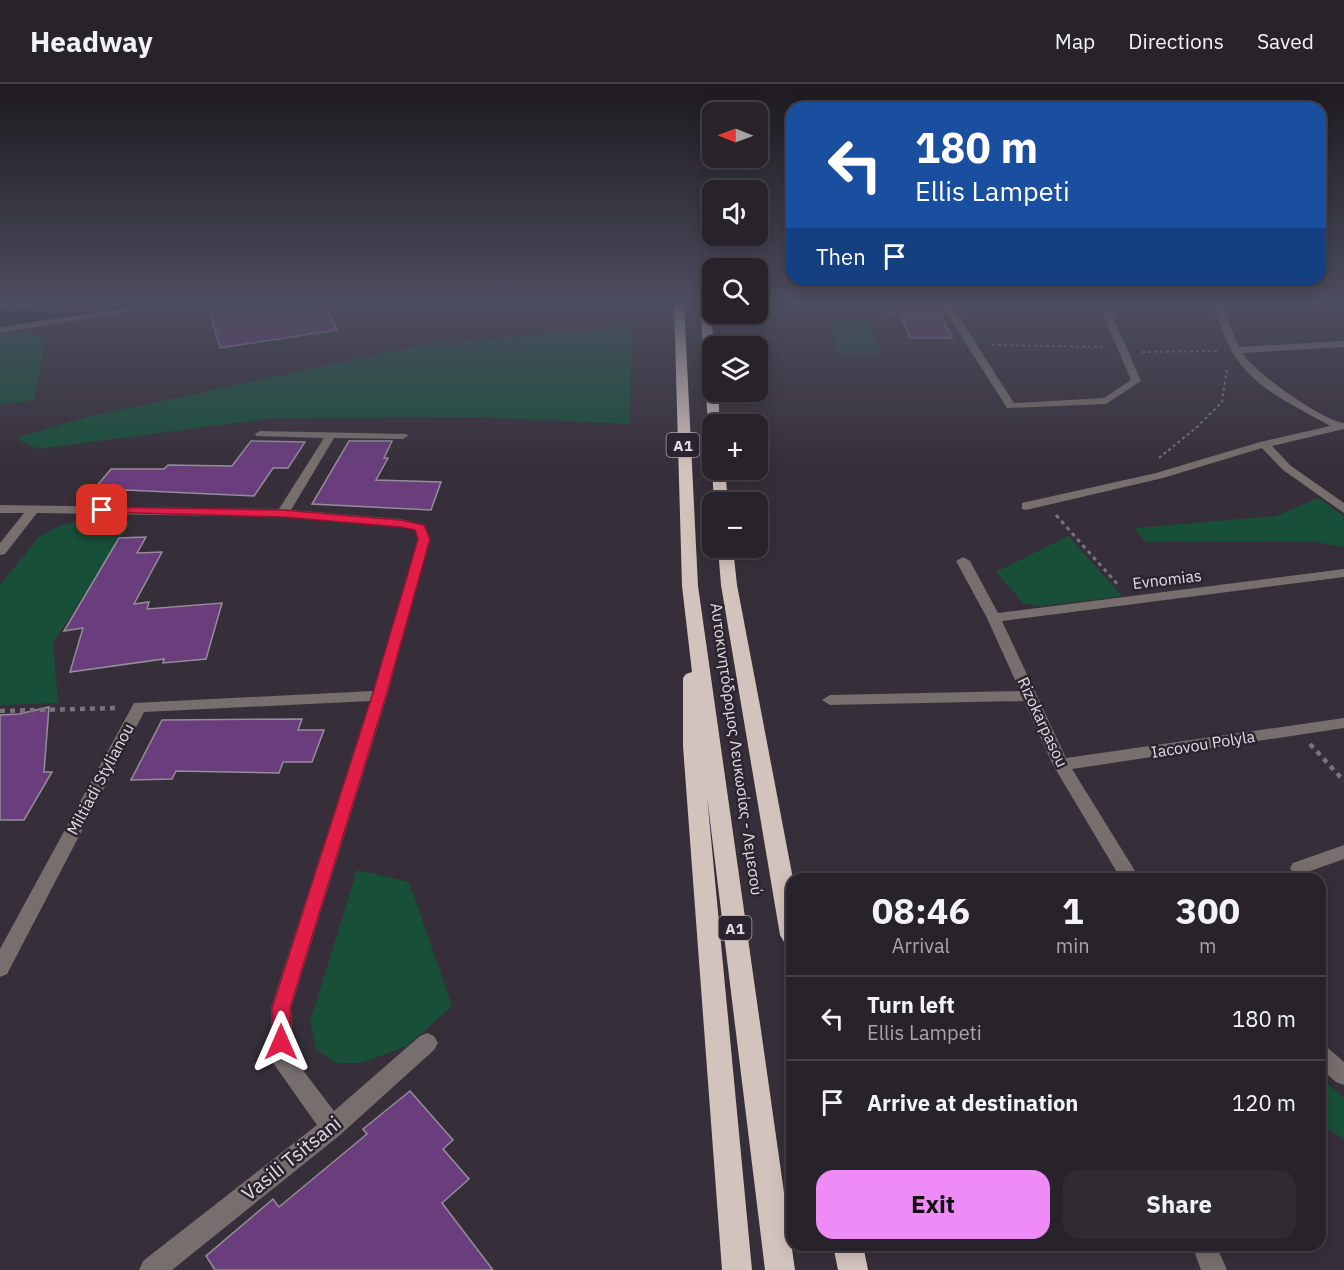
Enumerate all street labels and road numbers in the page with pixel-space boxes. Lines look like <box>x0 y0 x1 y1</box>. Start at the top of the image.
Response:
road number: A1 <box>666 433 700 457</box>
street label: Evnomias <box>1131 565 1203 593</box>
street label: Αυτοκινητόδρομος Λευκωσίας - Λεμεσού <box>707 601 767 897</box>
street label: Rizokarpasou <box>1013 674 1073 770</box>
street label: Miltiadi Stylianou <box>62 720 138 838</box>
street label: Iacovou Polyla <box>1150 726 1257 762</box>
road number: A1 <box>718 916 752 940</box>
street label: Vasili Tsitsani <box>236 1110 346 1206</box>

